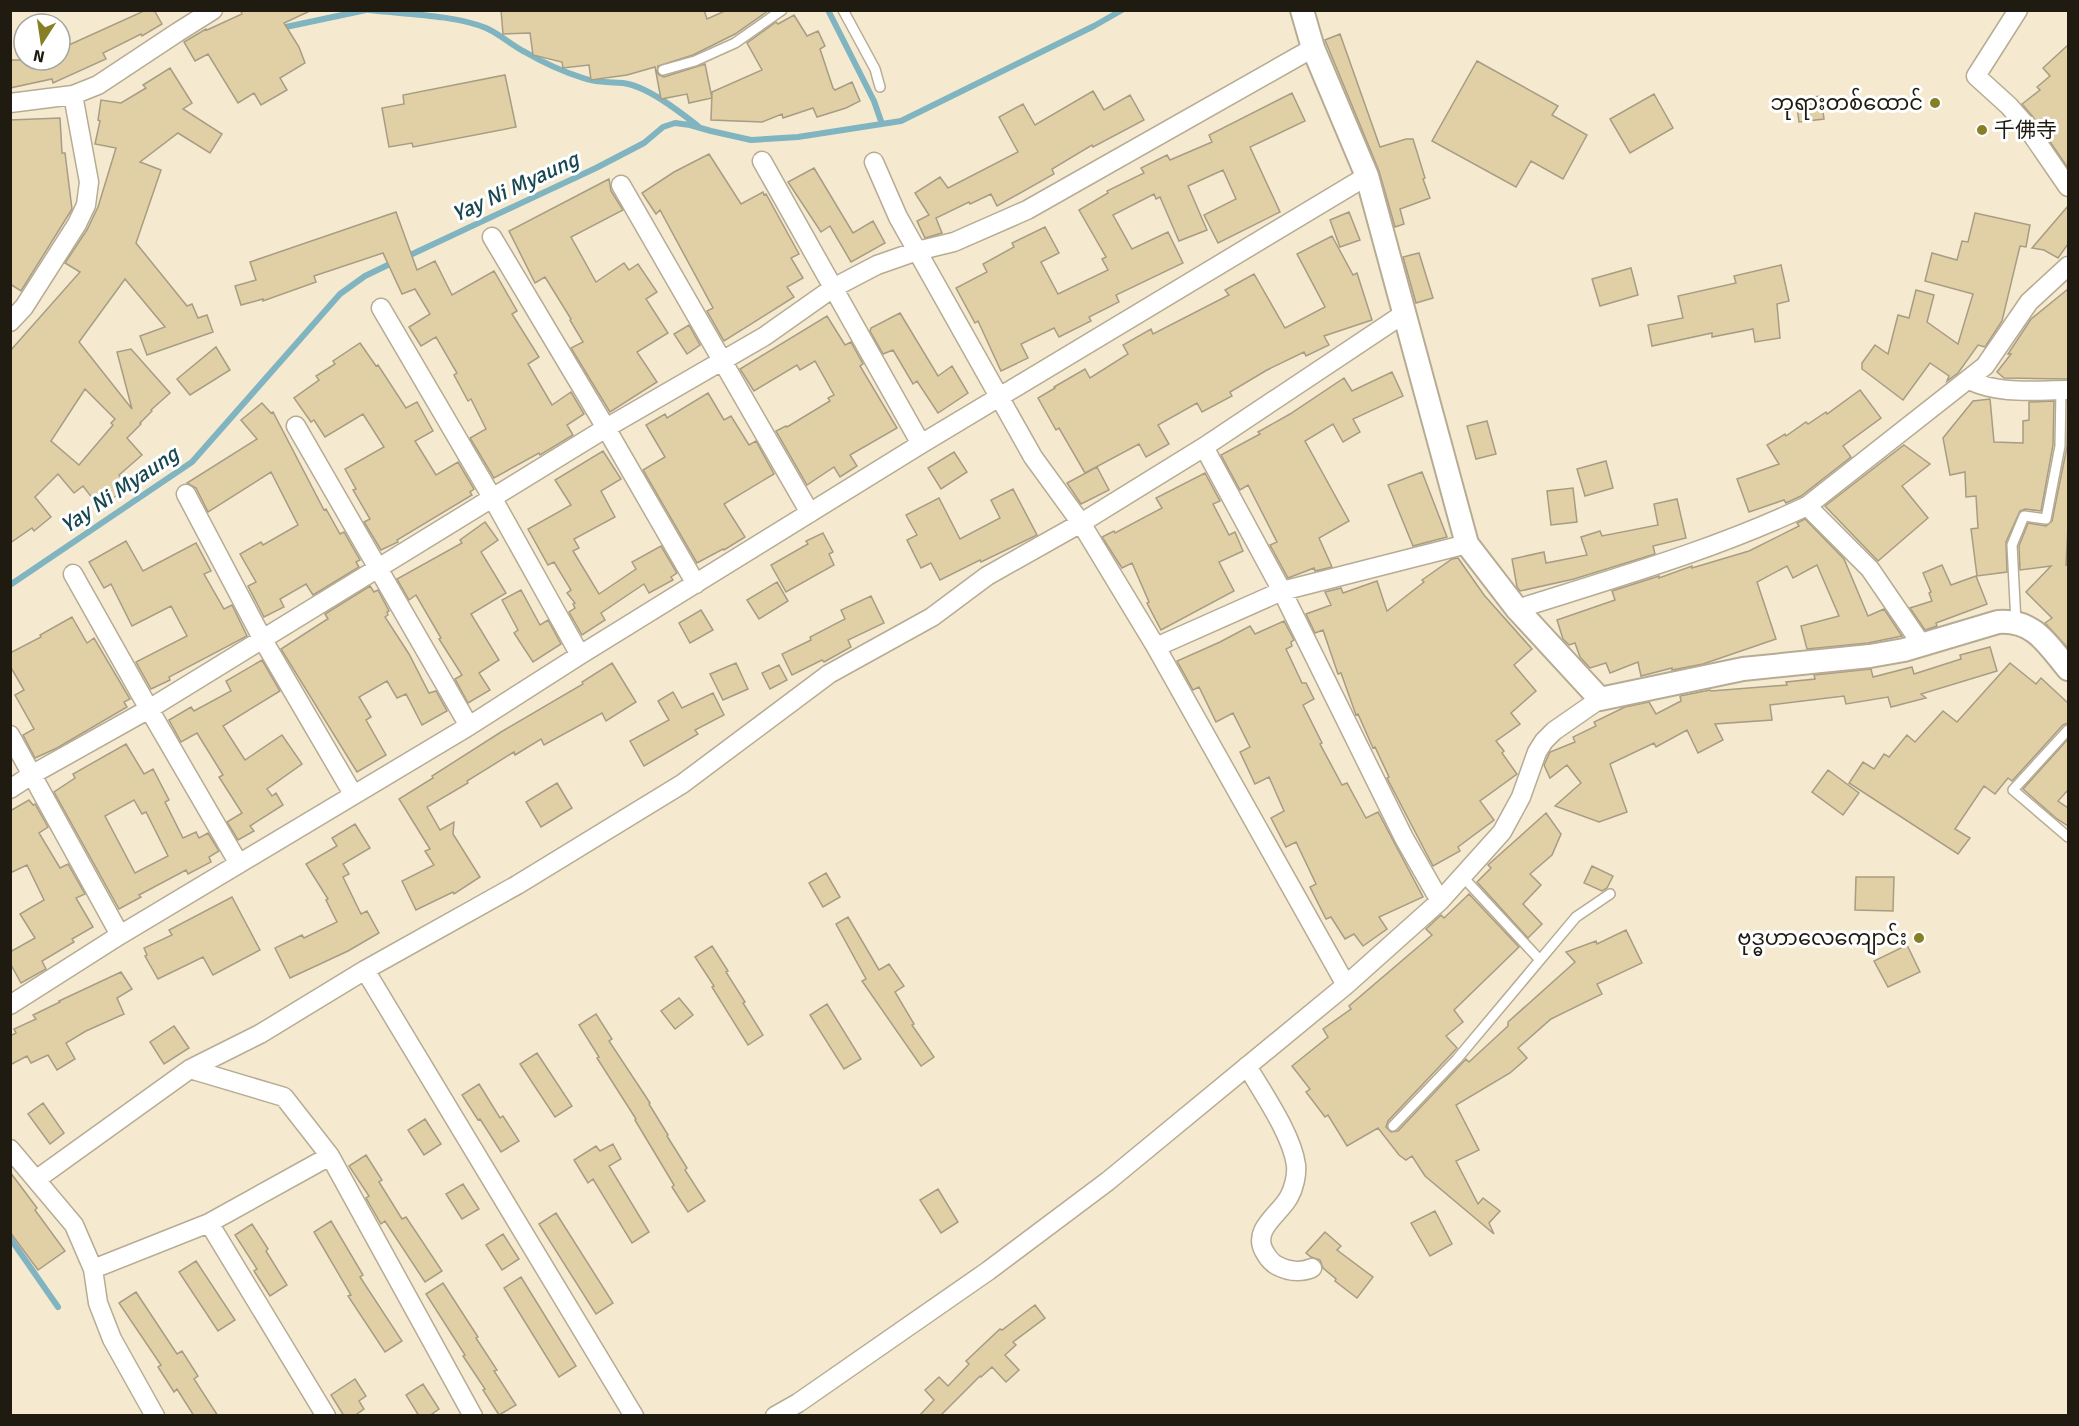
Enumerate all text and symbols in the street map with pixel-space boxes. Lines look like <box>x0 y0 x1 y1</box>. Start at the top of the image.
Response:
north arrow <box>12 12 72 72</box>
text: N <box>32 45 47 67</box>
place label: ဘုရားတစ်ထောင် <box>1771 87 1923 120</box>
marker: ဘုရားတစ်ထောင် <box>1928 96 1942 110</box>
place label: 千佛寺 <box>1994 117 2057 143</box>
marker: 千佛寺 <box>1975 123 1989 137</box>
water label: Yay Ni Myaung <box>448 144 585 228</box>
water label: Yay Ni Myaung <box>55 439 185 539</box>
place label: ဗုဒ္ဓဟာလေကျောင်း <box>1737 922 1907 956</box>
marker: ဗုဒ္ဓဟာလေကျောင်း <box>1912 931 1926 945</box>

